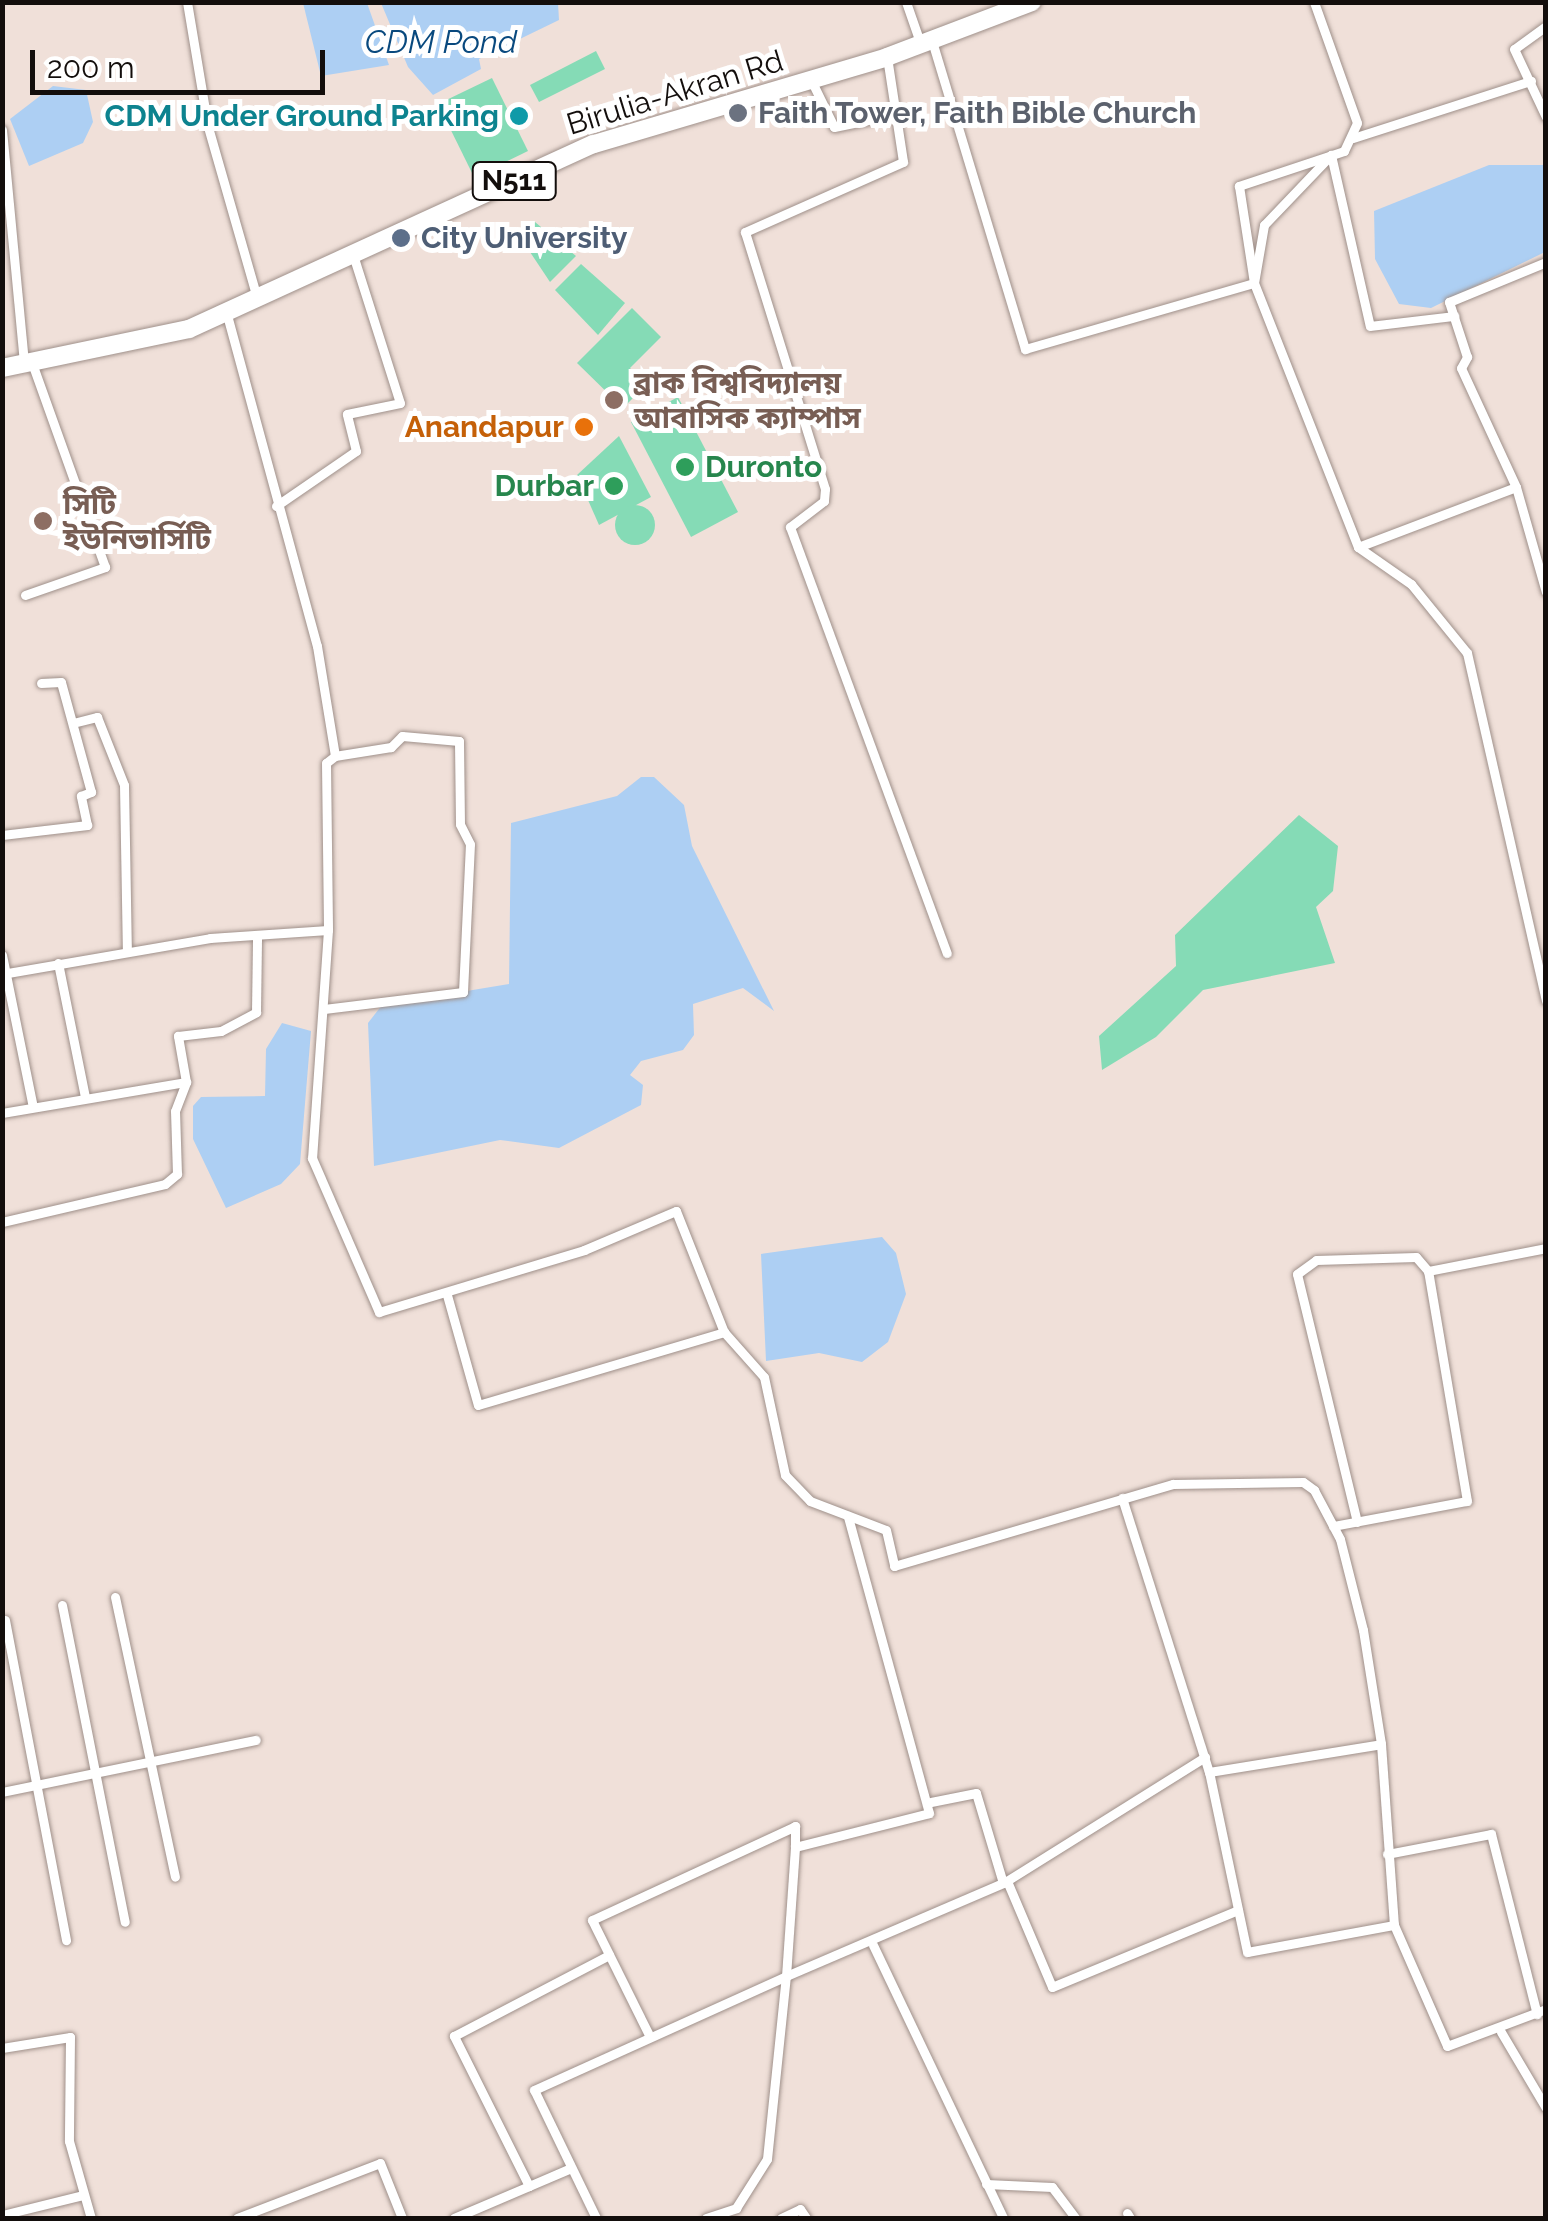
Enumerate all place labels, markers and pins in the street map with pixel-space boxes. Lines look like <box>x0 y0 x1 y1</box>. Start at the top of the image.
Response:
place label: Faith Tower, Faith Bible Church <box>758 95 1197 131</box>
place label: CDM Under Ground Parking <box>104 98 499 134</box>
marker: Faith Tower, Faith Bible Church <box>727 102 749 124</box>
marker: CDM Under Ground Parking <box>508 105 530 127</box>
place label: City University <box>421 220 628 256</box>
marker: City University <box>390 227 412 249</box>
place label: ব্রাক বিশ্ববিদ্যালয় আবাসিক ক্যাম্পাস <box>634 365 861 436</box>
marker: ব্রাক বিশ্ববিদ্যালয় আবাসিক ক্যাম্পাস <box>603 389 625 411</box>
place label: Anandapur <box>405 409 564 445</box>
marker: Anandapur <box>573 416 595 438</box>
place label: Duronto <box>705 449 822 485</box>
marker: Duronto <box>674 456 696 478</box>
place label: Durbar <box>495 468 594 504</box>
marker: Durbar <box>603 475 625 497</box>
place label: সিটি ইউনিভার্সিটি <box>63 486 211 556</box>
marker: সিটি ইউনিভার্সিটি <box>32 510 54 532</box>

